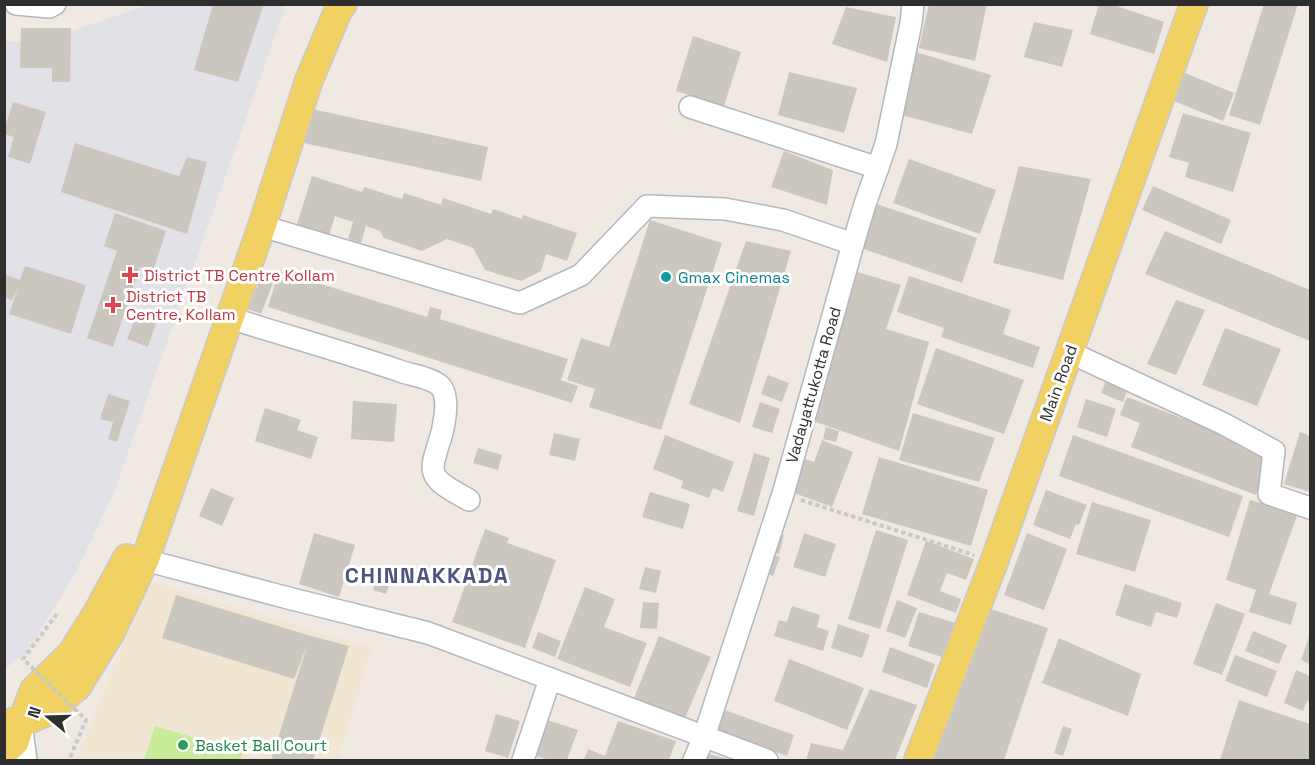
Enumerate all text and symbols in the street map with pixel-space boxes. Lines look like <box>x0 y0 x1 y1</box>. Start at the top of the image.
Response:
place label: District TB Centre Kollam <box>144 265 335 286</box>
marker: District TB Centre Kollam <box>121 266 139 284</box>
place label: Gmax Cinemas <box>678 267 790 288</box>
marker: Gmax Cinemas <box>659 270 673 284</box>
place label: District TB Centre, Kollam <box>126 286 236 325</box>
marker: District TB Centre, Kollam <box>104 296 122 314</box>
street label: Vadayattukotta Road <box>781 304 846 466</box>
street label: Main Road <box>1035 342 1082 424</box>
district label: CHINNAKKADA <box>345 561 509 589</box>
north arrow <box>18 687 78 747</box>
text: N <box>23 704 46 721</box>
place label: Basket Ball Court <box>195 735 327 756</box>
marker: Basket Ball Court <box>176 738 190 752</box>

